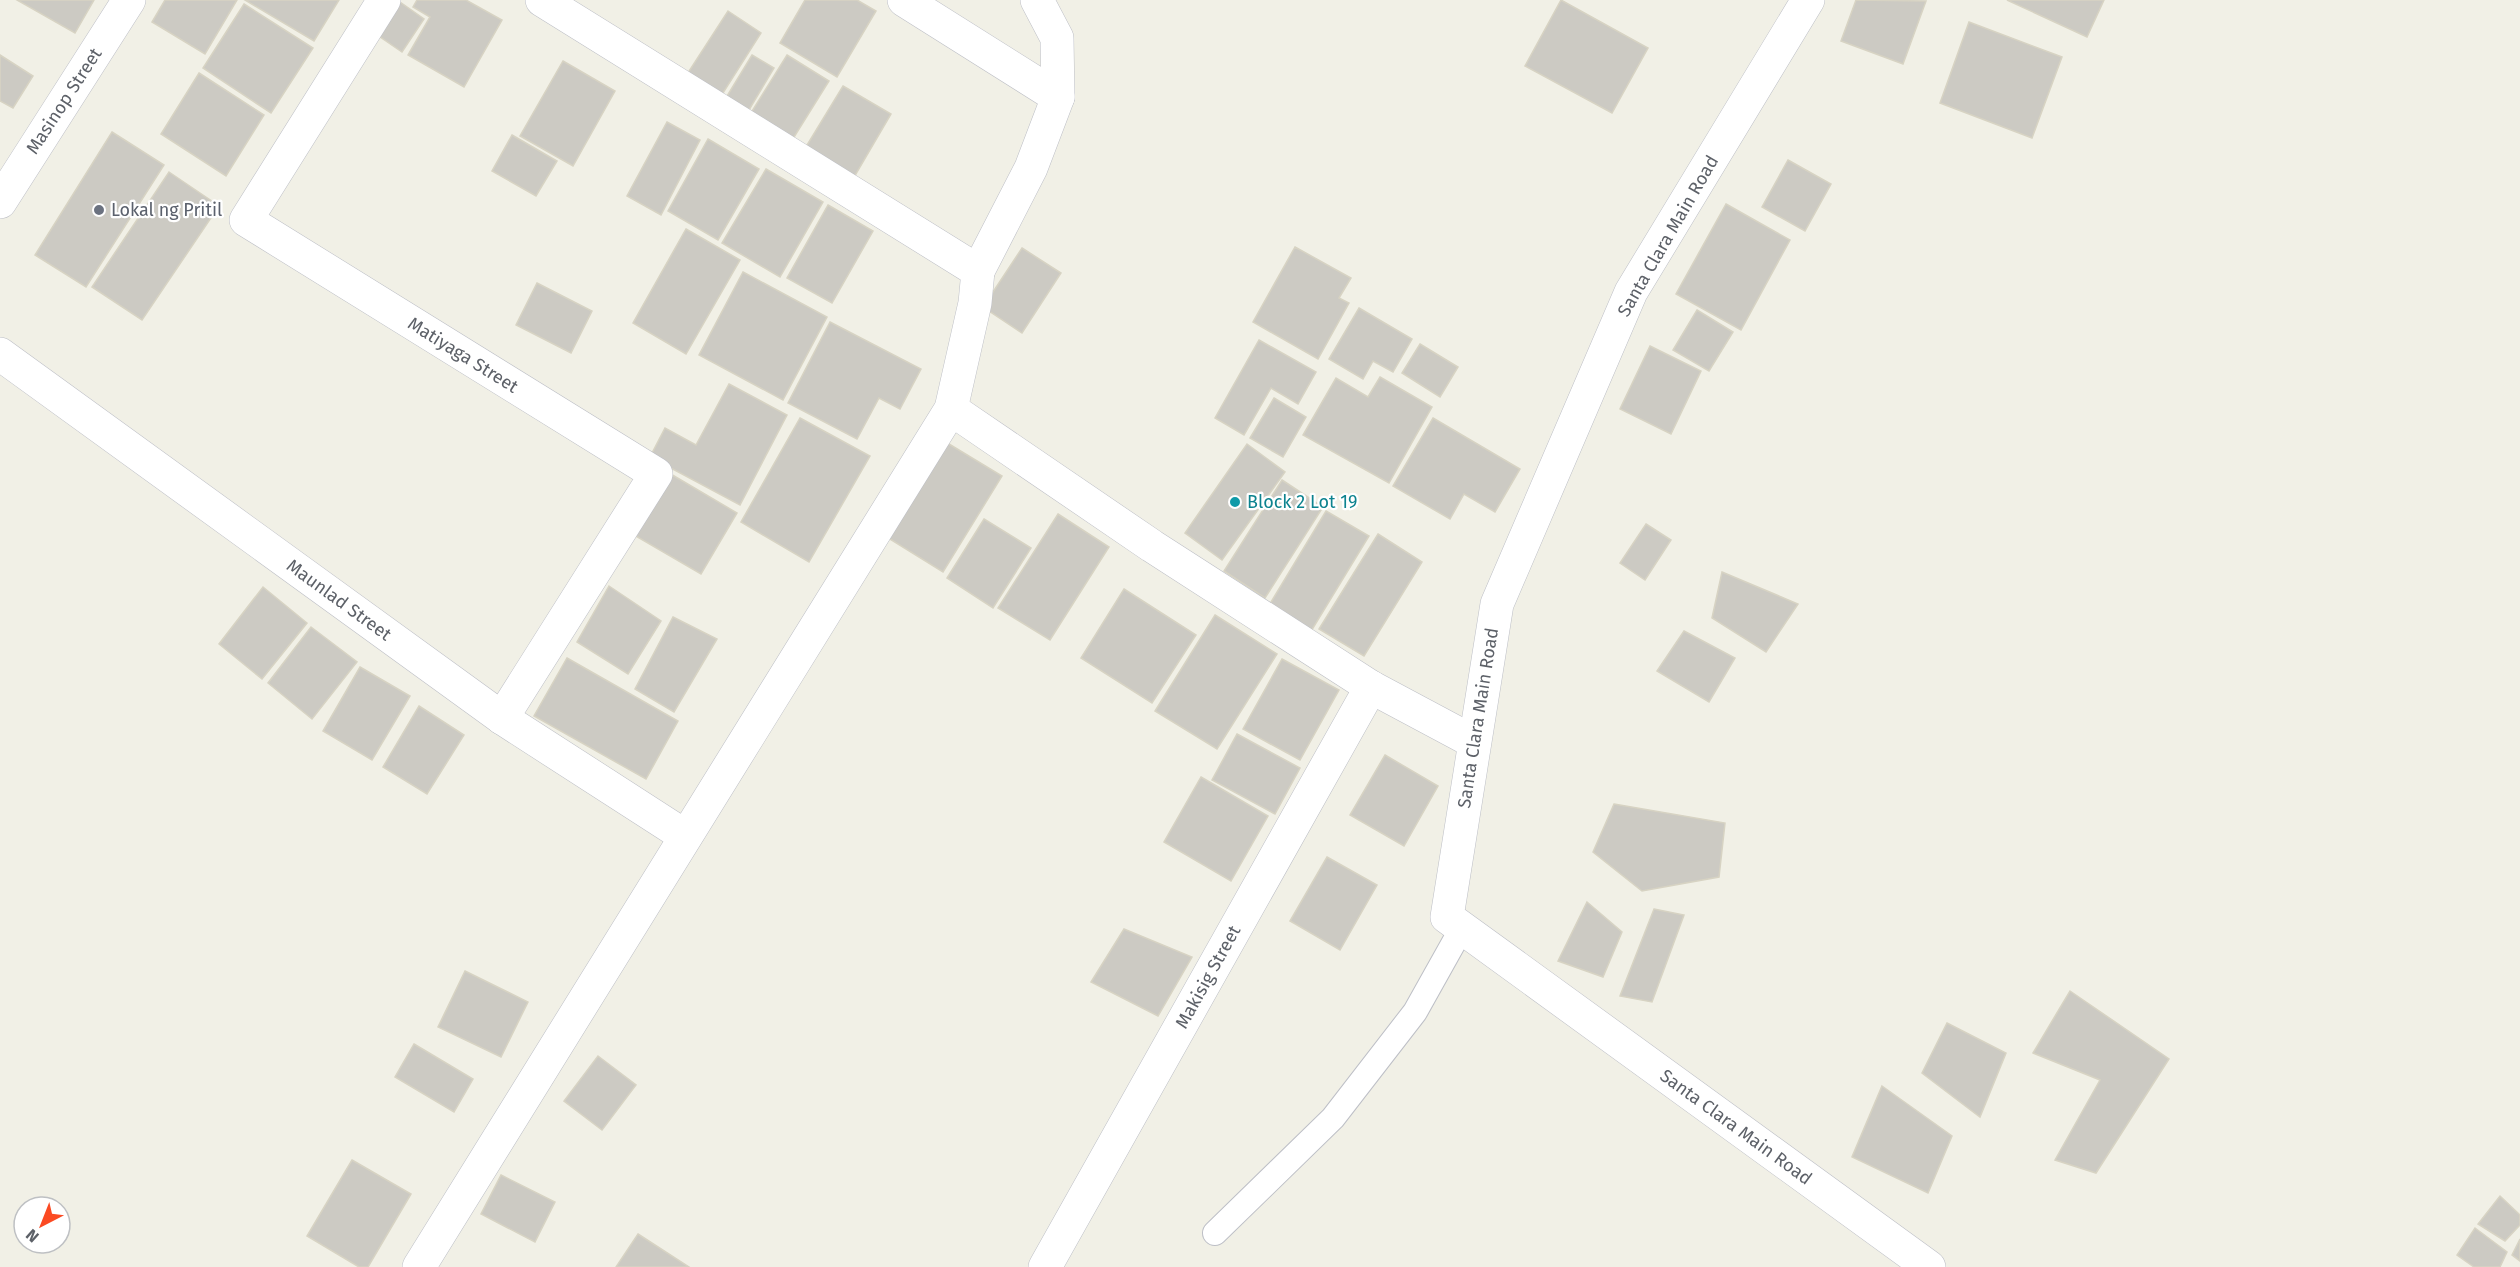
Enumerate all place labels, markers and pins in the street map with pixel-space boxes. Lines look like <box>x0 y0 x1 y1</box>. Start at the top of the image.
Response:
place label: Lokal ng Pritil <box>111 199 222 221</box>
marker: Lokal ng Pritil <box>92 203 106 217</box>
place label: Block 2 Lot 19 <box>1247 491 1357 513</box>
marker: Block 2 Lot 19 <box>1228 495 1242 509</box>

